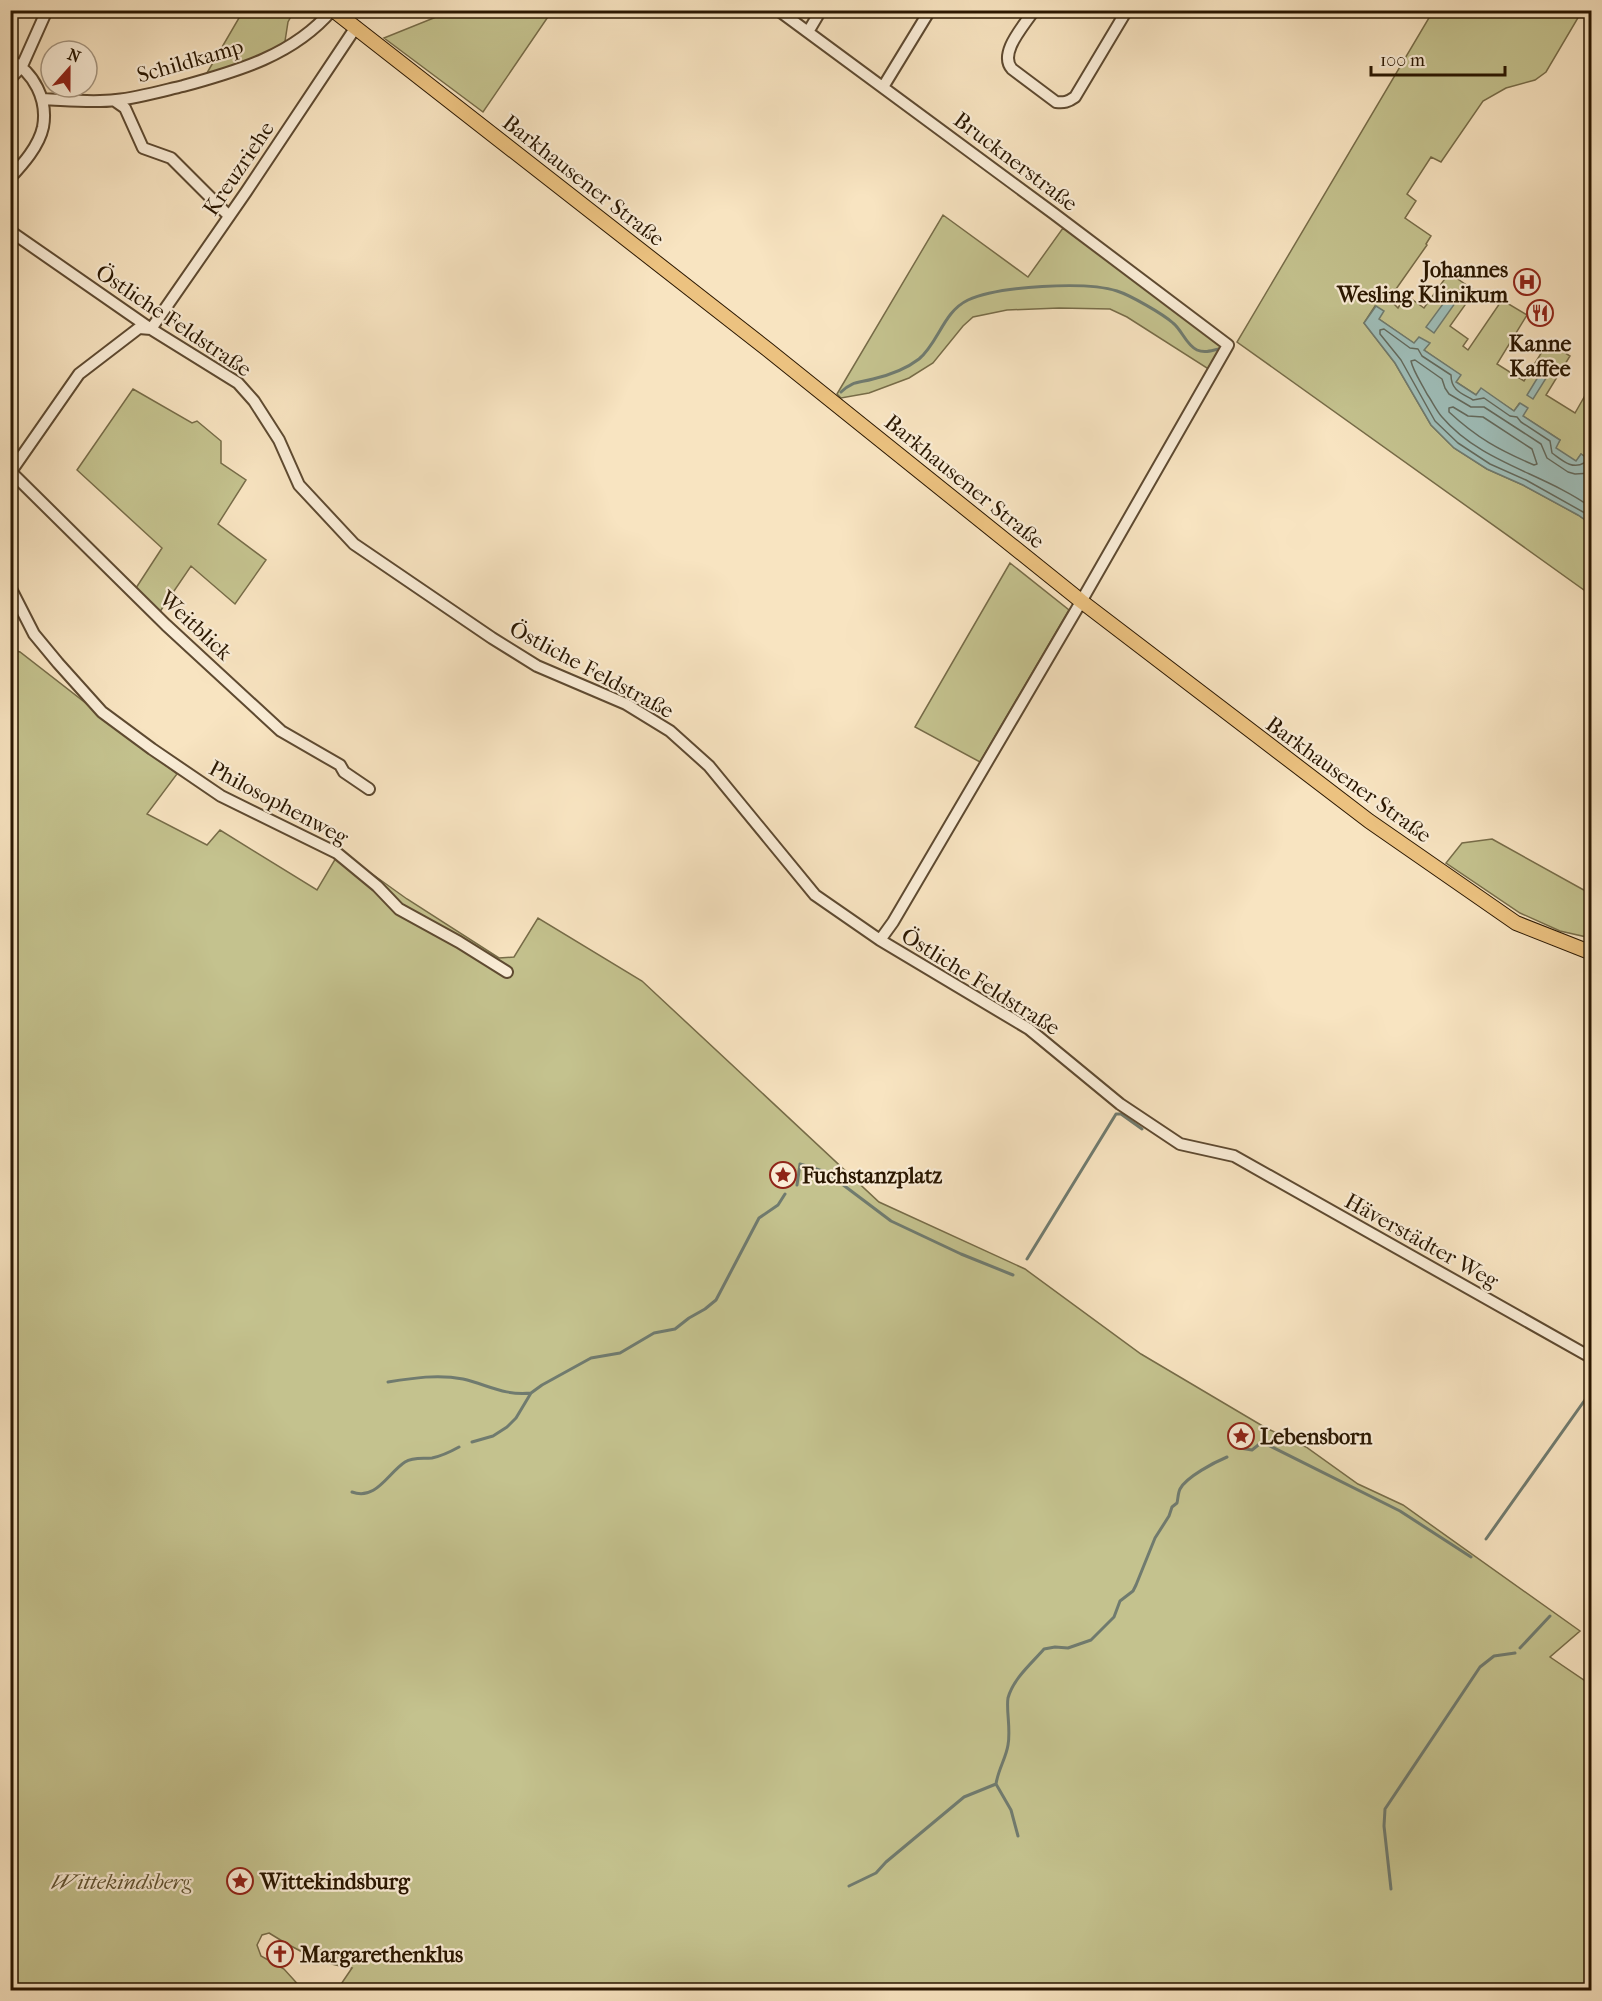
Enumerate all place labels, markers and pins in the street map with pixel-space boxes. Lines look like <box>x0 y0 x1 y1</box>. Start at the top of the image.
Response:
place label: Johannes Wesling Klinikum <box>1336 257 1509 308</box>
hospital icon: Johannes Wesling Klinikum <box>1512 267 1542 297</box>
restaurant icon: Kanne Kaffee <box>1525 298 1555 328</box>
place label: Kanne Kaffee <box>1509 331 1571 382</box>
place icon: Fuchstanzplatz <box>768 1160 798 1190</box>
place label: Fuchstanzplatz <box>801 1163 943 1189</box>
place icon: Lebensborn <box>1226 1421 1256 1451</box>
place label: Lebensborn <box>1260 1424 1372 1450</box>
place icon: Wittekindsburg <box>225 1866 255 1896</box>
place label: Wittekindsburg <box>259 1869 411 1895</box>
church icon: Margarethenklus <box>265 1939 295 1969</box>
place label: Margarethenklus <box>299 1942 463 1968</box>

